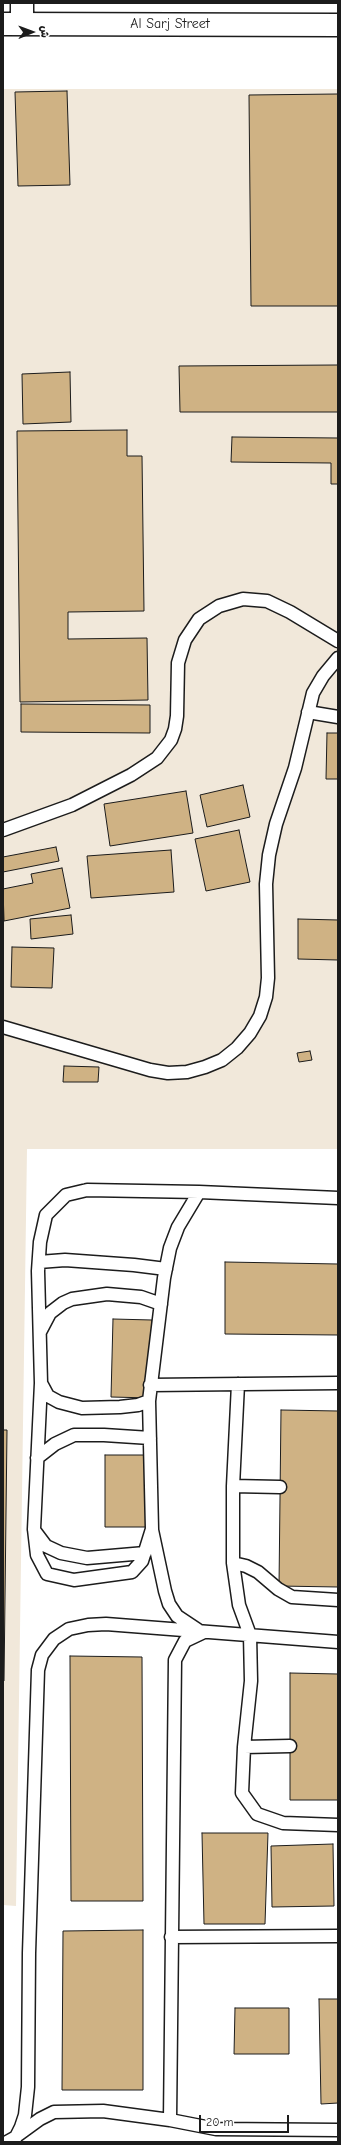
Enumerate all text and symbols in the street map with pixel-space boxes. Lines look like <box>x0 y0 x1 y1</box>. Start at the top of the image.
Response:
north arrow <box>12 12 52 52</box>
street label: Al Sarj Street <box>130 16 210 32</box>
text: ش <box>38 26 51 38</box>
scale bar <box>201 2107 291 2133</box>
text: 20 m <box>206 2115 234 2129</box>

